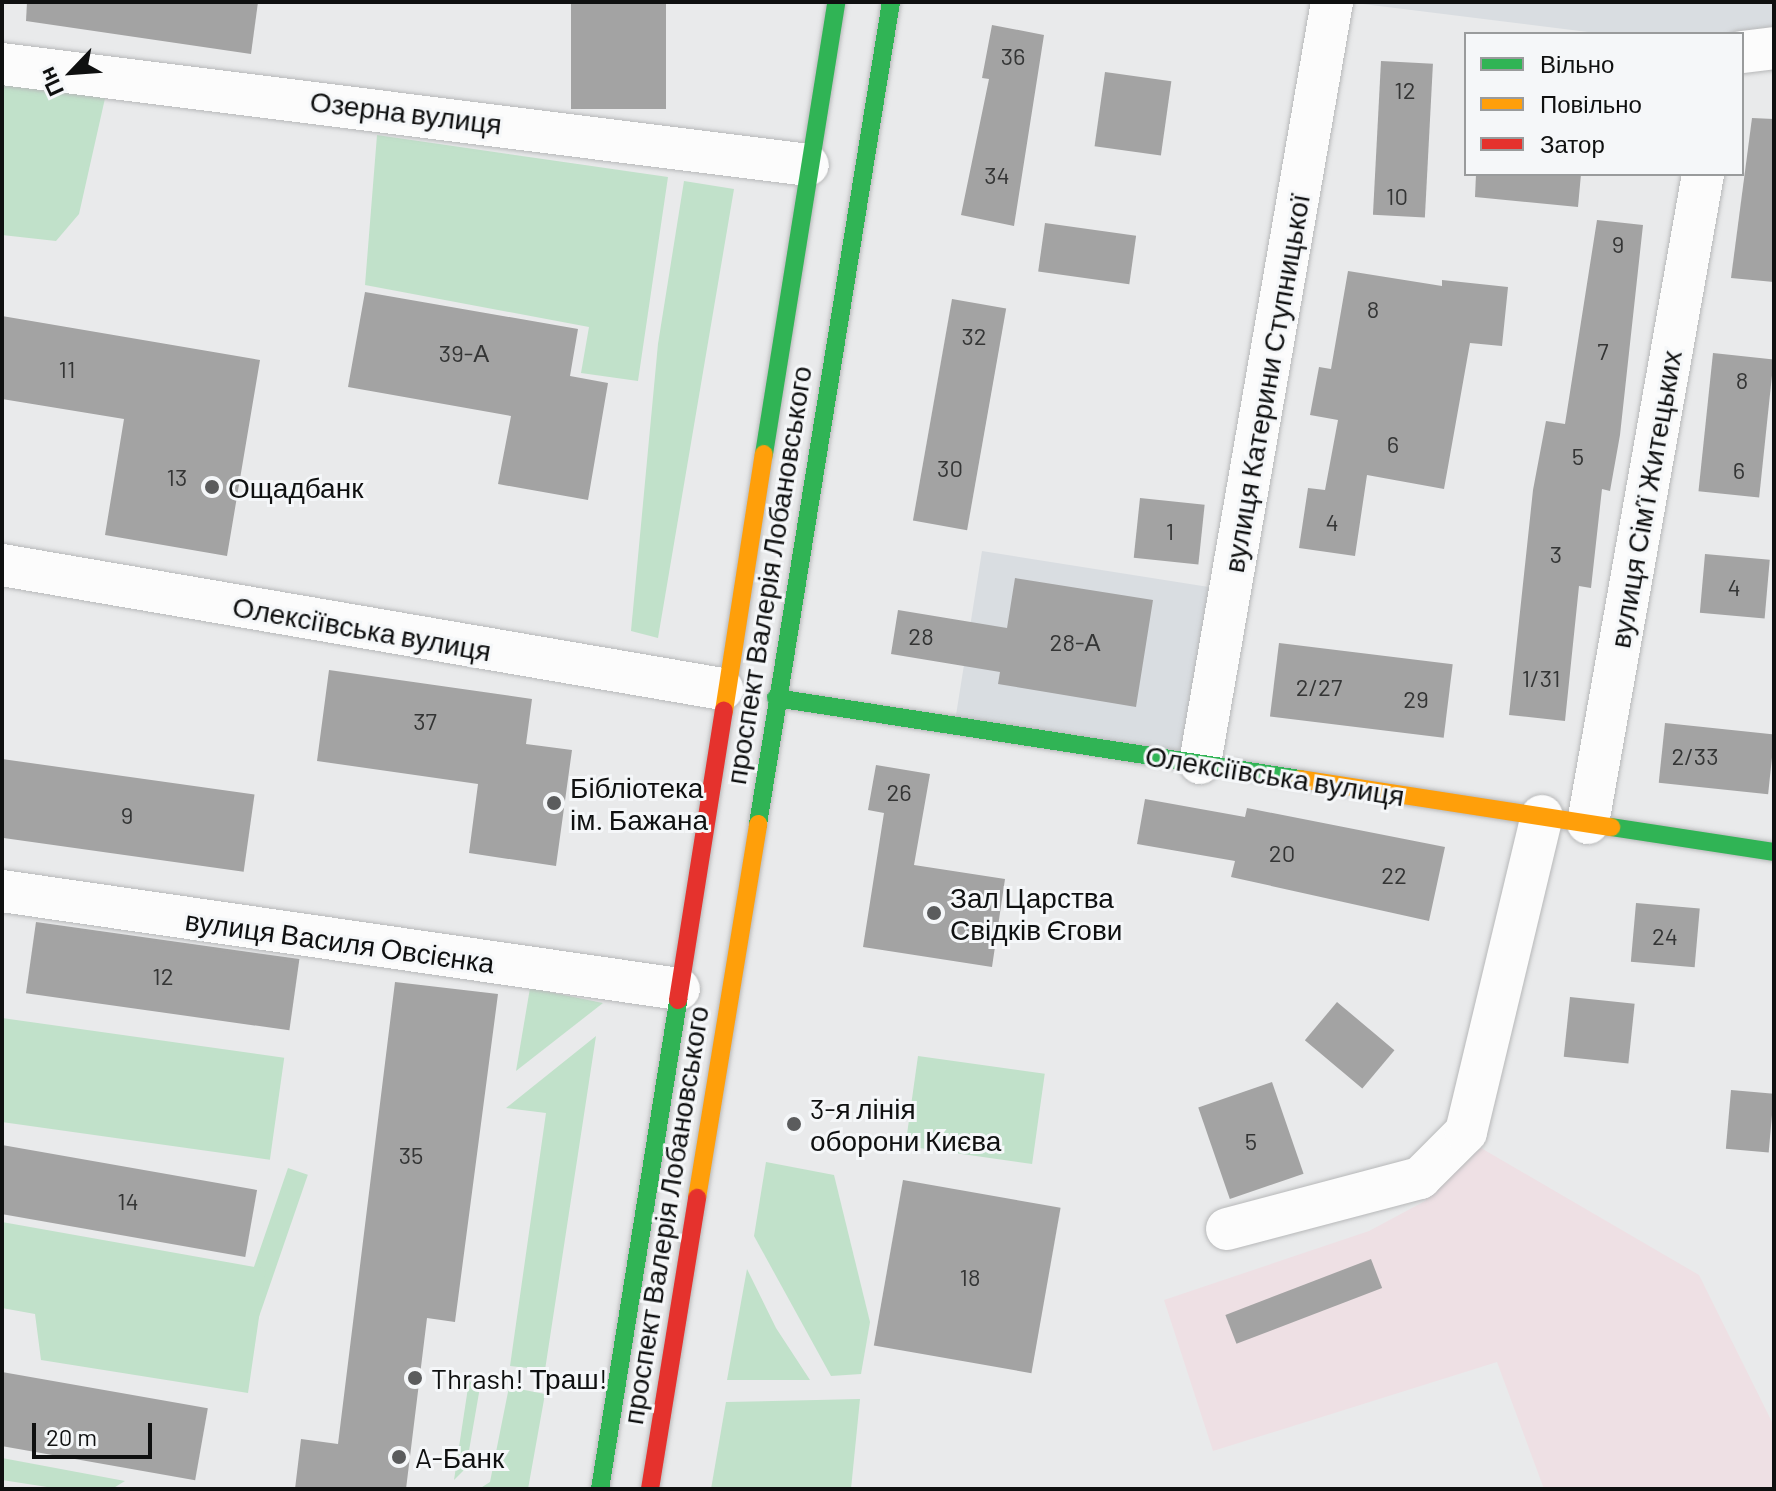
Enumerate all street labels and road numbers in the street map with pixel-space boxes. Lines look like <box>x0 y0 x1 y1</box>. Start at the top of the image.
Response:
street label: Озерна вулиця <box>308 84 504 140</box>
street label: вулиця Катерини Ступницької <box>1216 191 1316 575</box>
street label: вулиця Сімʼї Житецьких <box>1602 348 1688 650</box>
street label: проспект Валерія Лобановського <box>718 363 818 787</box>
street label: Олексіївська вулиця <box>230 589 494 667</box>
street label: Олексіївська вулиця <box>1143 738 1407 812</box>
street label: вулиця Василя Овсієнка <box>183 903 497 979</box>
street label: проспект Валерія Лобановського <box>615 1003 715 1427</box>

